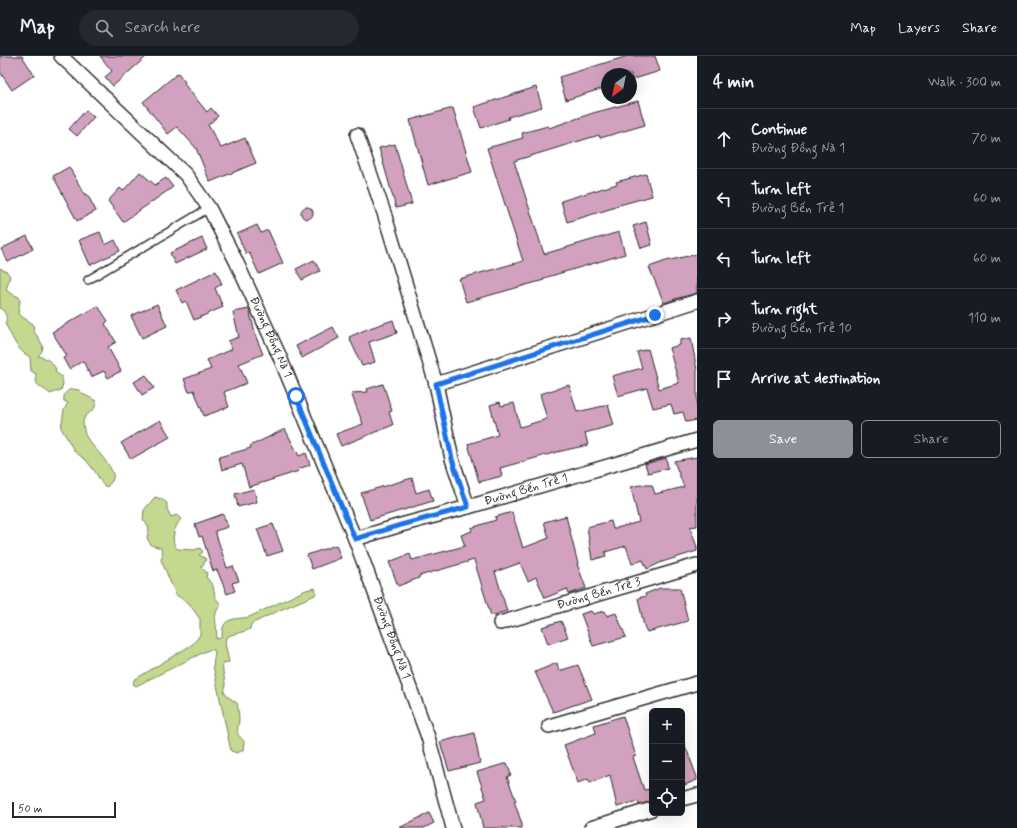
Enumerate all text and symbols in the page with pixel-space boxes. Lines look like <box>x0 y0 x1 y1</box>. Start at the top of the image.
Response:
search box <box>79 10 359 46</box>
text: Map <box>20 15 55 40</box>
icon: search <box>93 17 115 39</box>
text: Search here <box>125 18 200 38</box>
text: Map <box>850 19 876 37</box>
text: Layers <box>898 19 940 37</box>
text: Share <box>962 19 997 37</box>
north arrow <box>601 68 637 104</box>
text: 4 min <box>713 71 754 93</box>
text: Walk · 300 m <box>928 74 1001 91</box>
text: Continue <box>751 120 807 140</box>
icon: ahead <box>713 128 735 150</box>
text: 70 m <box>972 130 1001 147</box>
text: Đường Đồng Nà 1 <box>751 140 845 157</box>
text: Turn left <box>751 180 811 200</box>
icon: left <box>713 188 735 210</box>
text: 60 m <box>973 190 1001 207</box>
text: Đường Bến Trễ 1 <box>751 200 844 217</box>
icon: left <box>713 248 735 270</box>
text: Turn left <box>751 249 811 269</box>
text: 60 m <box>973 250 1001 267</box>
street label: Đường Đồng Nà 1 <box>245 294 295 380</box>
text: Turn right <box>751 300 818 320</box>
route end <box>646 306 664 324</box>
icon: right <box>713 308 735 330</box>
text: 110 m <box>968 310 1001 327</box>
text: Đường Bến Trễ 10 <box>751 320 852 337</box>
icon: arrive <box>713 368 735 390</box>
text: Arrive at destination <box>751 369 880 389</box>
route start <box>287 387 305 405</box>
button: Save <box>713 420 853 458</box>
button: Share <box>861 420 1001 458</box>
street label: Đường Bến Trễ 1 <box>482 470 570 510</box>
street label: Đường Bến Trễ 3 <box>555 574 643 614</box>
street label: Đường Đồng Nà 1 <box>369 594 414 681</box>
map controls <box>649 708 685 816</box>
button: + <box>649 708 685 744</box>
button: − <box>649 744 685 780</box>
button: locate <box>649 780 685 816</box>
scale bar <box>12 800 116 819</box>
text: 50 m <box>18 802 43 816</box>

